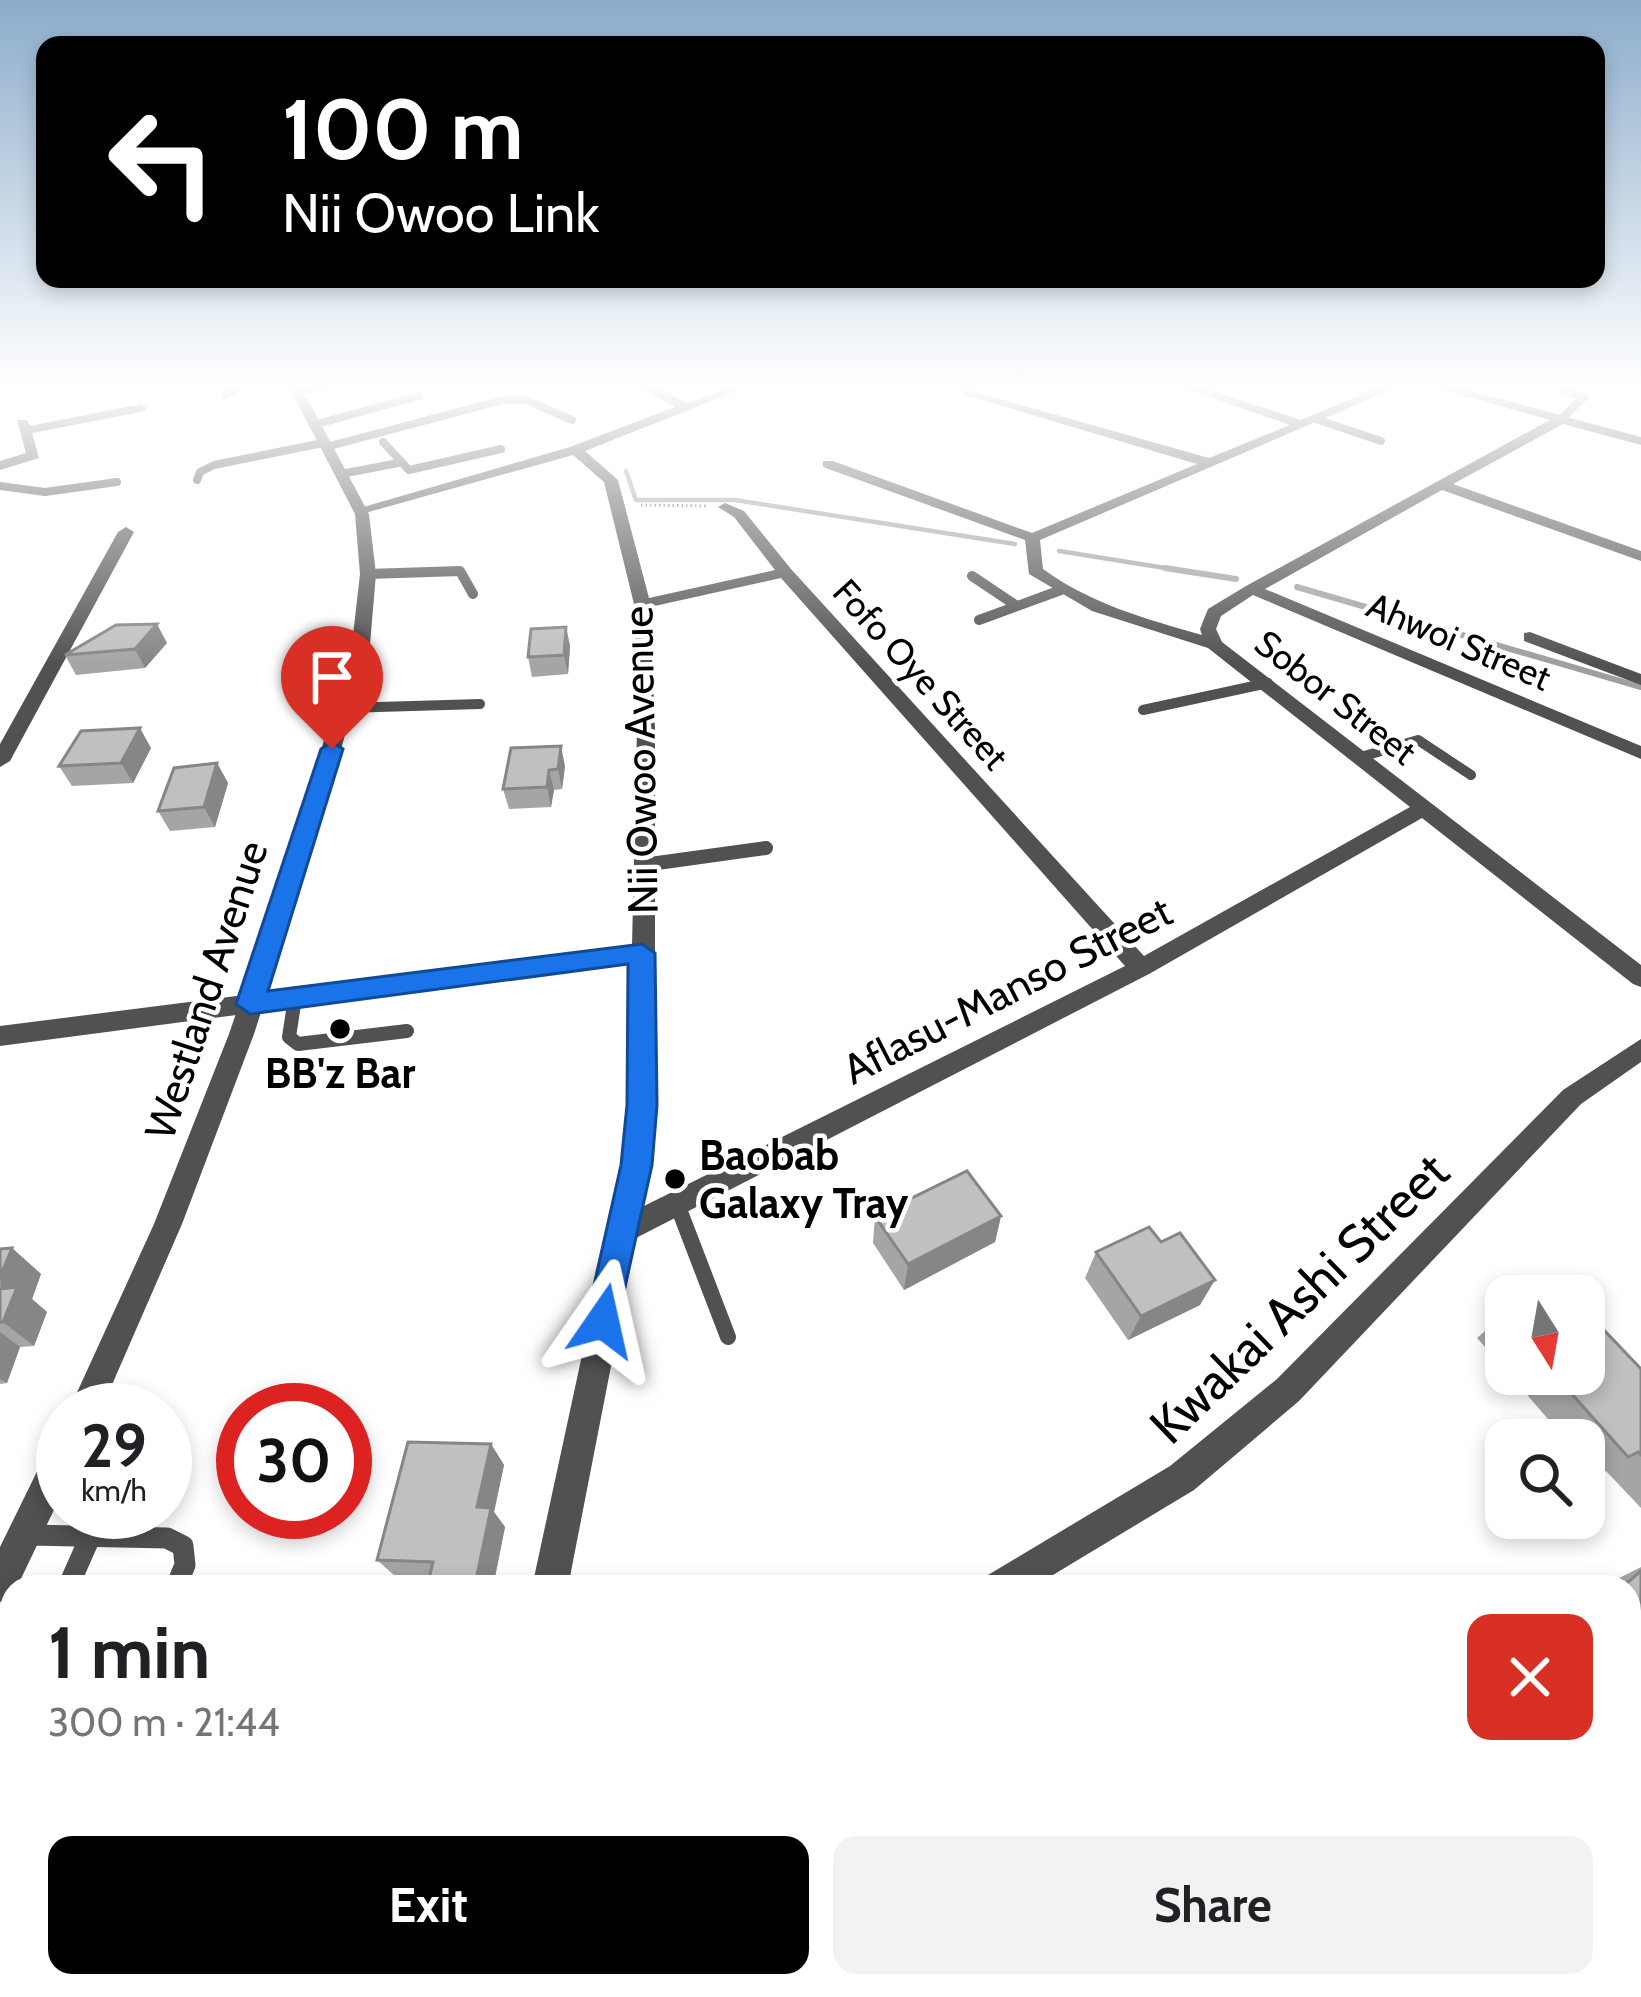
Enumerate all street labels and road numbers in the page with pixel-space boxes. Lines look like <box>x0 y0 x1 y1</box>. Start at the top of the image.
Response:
street label: Fofo Oye Street <box>824 570 1018 778</box>
street label: Ahwoi Street <box>1360 583 1558 699</box>
street label: Nii Owoo Avenue <box>611 606 669 914</box>
street label: Sobor Street <box>1247 620 1425 774</box>
street label: Westland Avenue <box>133 834 279 1146</box>
street label: Aflasu-Manso Street <box>834 885 1180 1095</box>
street label: Kwakai Ashi Street <box>1137 1140 1461 1456</box>

